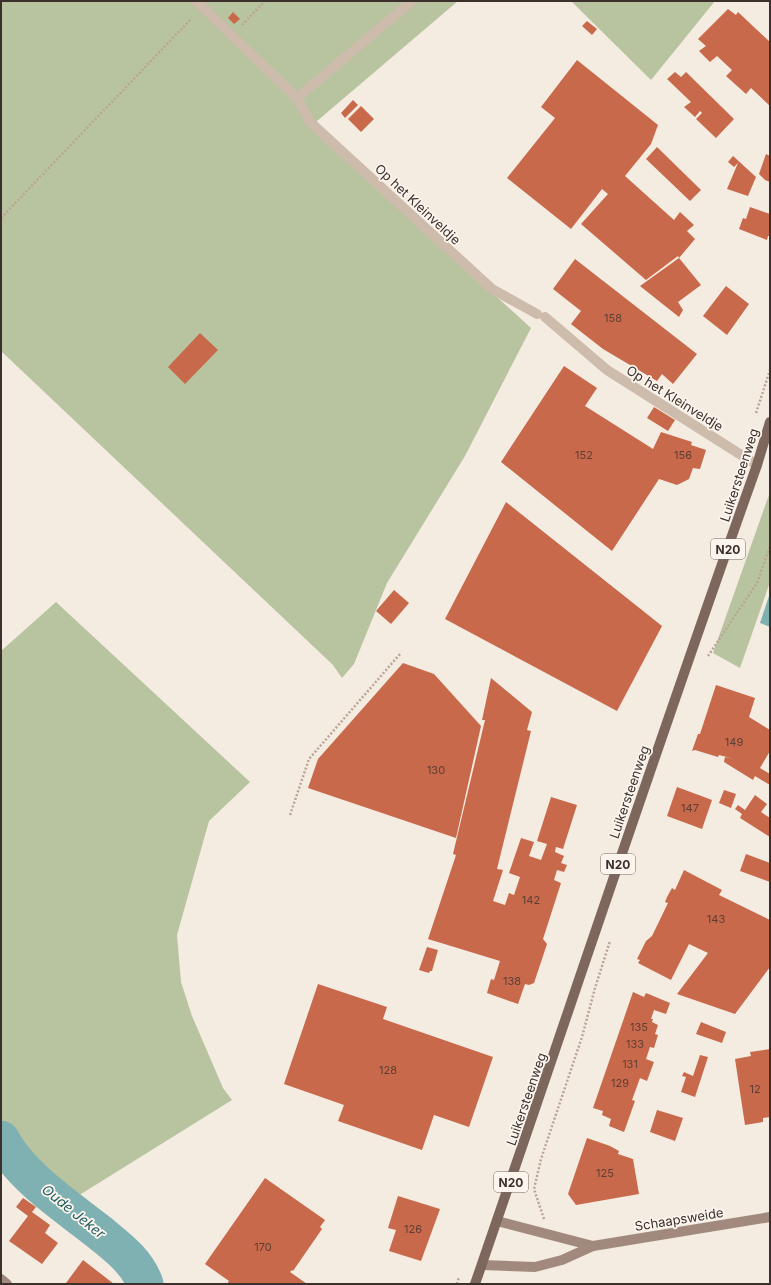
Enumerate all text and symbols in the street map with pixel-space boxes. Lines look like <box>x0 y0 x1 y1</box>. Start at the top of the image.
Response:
street label: Op het Kleinveldje <box>372 160 464 248</box>
house number: 158 <box>604 311 622 325</box>
street label: Op het Kleinveldje <box>624 362 726 434</box>
street label: Luikersteenweg <box>716 426 762 524</box>
house number: 152 <box>575 448 593 462</box>
house number: 156 <box>674 448 692 462</box>
road number: N20 <box>711 539 745 559</box>
house number: 149 <box>725 735 743 749</box>
street label: Luikersteenweg <box>606 743 652 841</box>
house number: 130 <box>427 763 445 777</box>
house number: 147 <box>681 801 699 815</box>
road number: N20 <box>601 854 635 874</box>
house number: 142 <box>522 893 540 907</box>
house number: 143 <box>707 912 725 926</box>
house number: 138 <box>503 974 521 988</box>
house number: 135 <box>630 1020 648 1034</box>
house number: 133 <box>626 1037 644 1051</box>
street label: Luikersteenweg <box>503 1050 549 1148</box>
house number: 131 <box>622 1057 638 1071</box>
house number: 128 <box>379 1063 397 1077</box>
house number: 129 <box>611 1076 629 1090</box>
house number: 12 <box>749 1082 761 1096</box>
house number: 125 <box>596 1166 614 1180</box>
road number: N20 <box>494 1172 528 1192</box>
water label: Oude Jeker <box>39 1180 110 1242</box>
street label: Schaapsweide <box>634 1204 724 1234</box>
house number: 126 <box>404 1222 422 1236</box>
house number: 170 <box>254 1240 272 1254</box>

